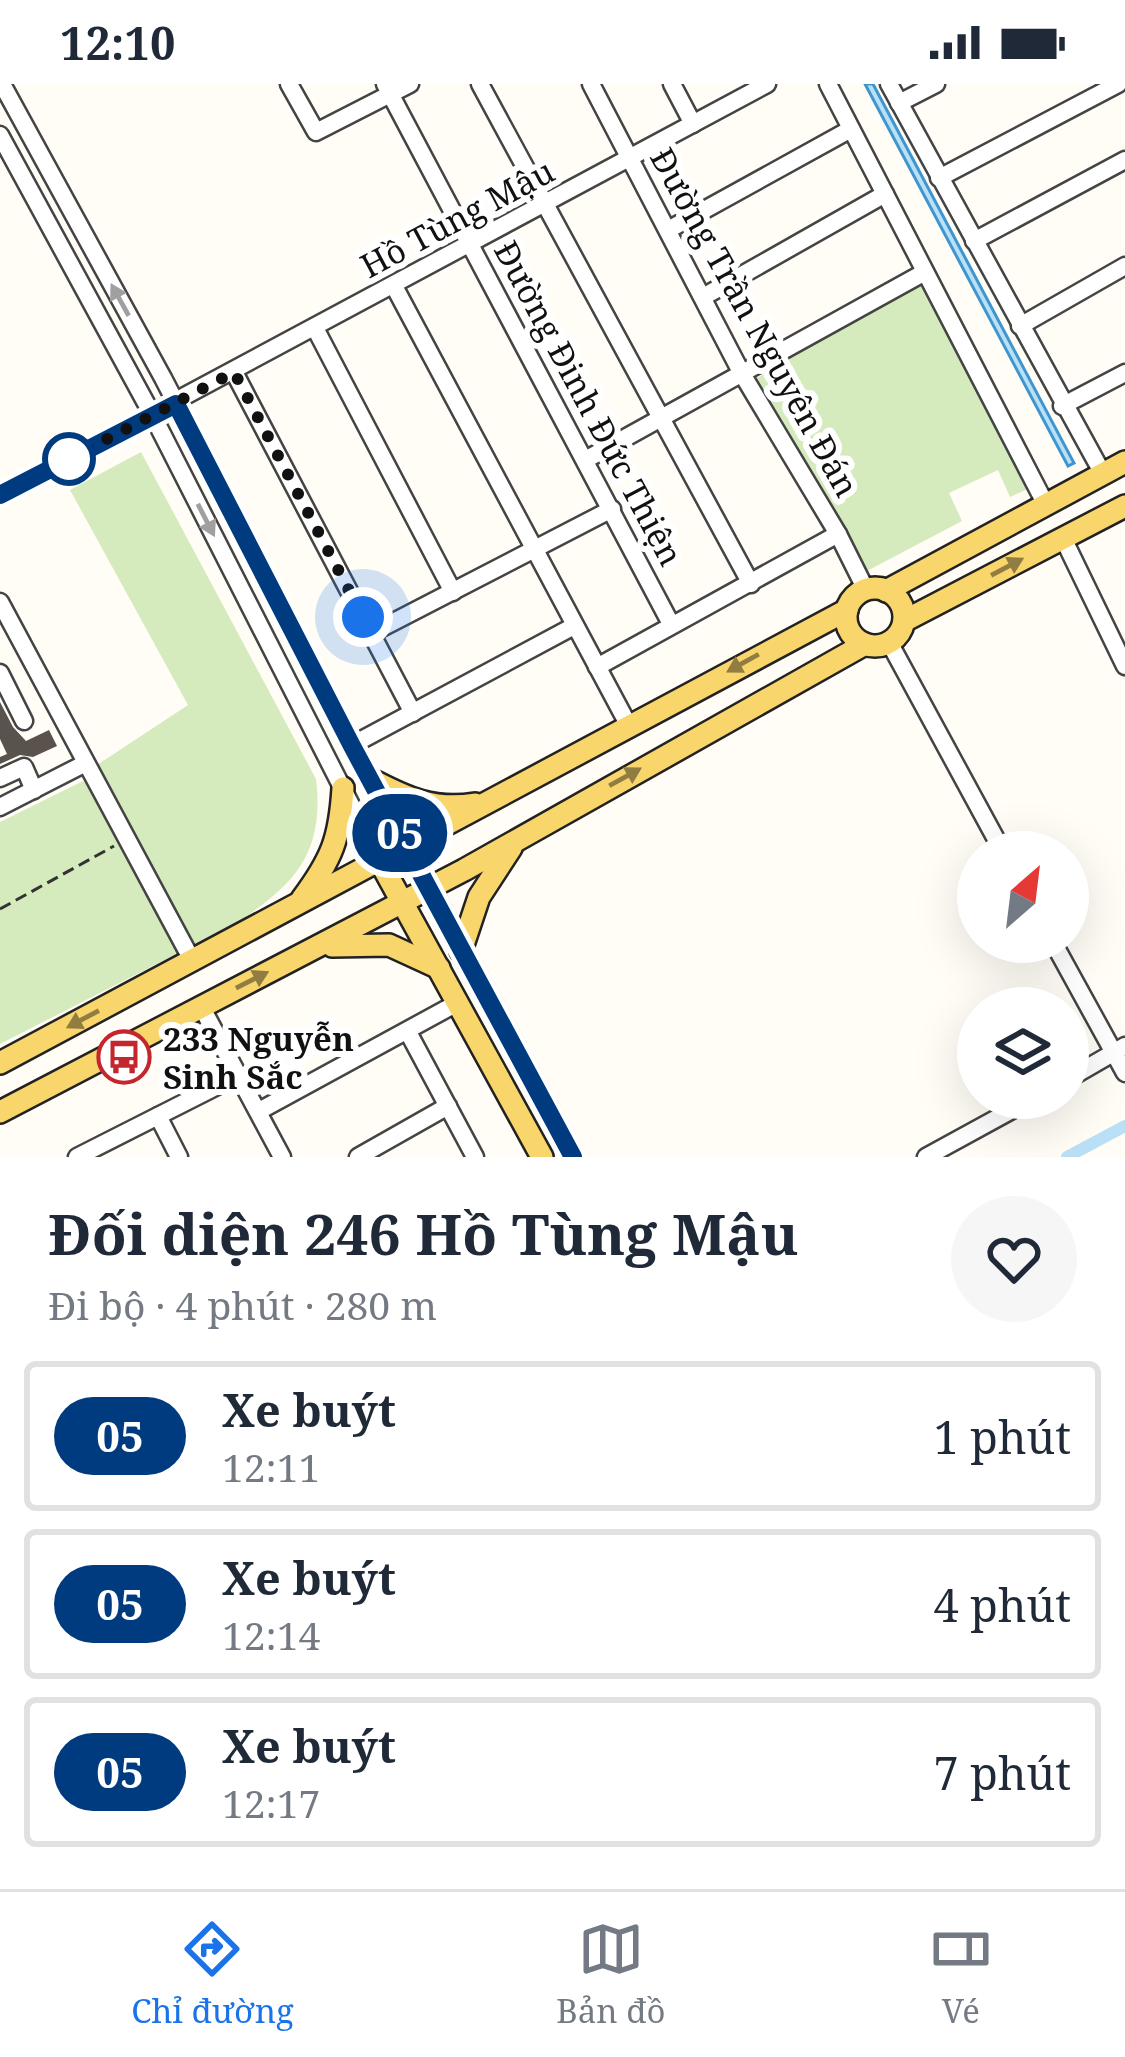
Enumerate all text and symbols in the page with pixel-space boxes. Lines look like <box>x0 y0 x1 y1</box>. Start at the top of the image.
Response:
text: 12:10 <box>60 12 175 73</box>
street label: Đường Trần Nguyên Đán <box>640 140 870 504</box>
street label: Hồ Tùng Mậu <box>352 148 562 288</box>
street label: Đường Đinh Đức Thiện <box>484 233 694 573</box>
one-way arrow <box>110 283 131 318</box>
unlabelled marker <box>44 434 94 484</box>
one-way arrow <box>195 503 215 537</box>
one-way arrow <box>990 557 1025 578</box>
your location <box>333 587 393 647</box>
one-way arrow <box>726 652 760 673</box>
one-way arrow <box>608 767 643 788</box>
line badge: 05 <box>346 794 454 872</box>
text: 05 <box>376 804 424 861</box>
north arrow <box>957 831 1089 963</box>
map controls <box>957 831 1089 1119</box>
one-way arrow <box>235 970 270 991</box>
button: layers <box>957 987 1089 1119</box>
one-way arrow <box>66 1009 101 1029</box>
place label: 233 Nguyễn Sinh Sắc <box>163 1016 354 1099</box>
bus stop icon: 233 Nguyễn Sinh Sắc <box>96 1029 152 1085</box>
text: Đối diện 246 Hồ Tùng Mậu <box>48 1194 799 1272</box>
button: heart <box>951 1196 1077 1322</box>
text: Đi bộ · 4 phút · 280 m <box>48 1278 437 1331</box>
text: Xe buýt <box>222 1379 396 1440</box>
text: 1 phút <box>934 1406 1071 1467</box>
text: 05 <box>96 1407 144 1464</box>
text: 12:11 <box>222 1440 320 1493</box>
text: Xe buýt <box>222 1547 396 1608</box>
text: 4 phút <box>934 1574 1071 1635</box>
text: 05 <box>96 1575 144 1632</box>
text: 12:14 <box>222 1608 320 1661</box>
text: Xe buýt <box>222 1715 396 1776</box>
text: 7 phút <box>934 1742 1071 1803</box>
text: 05 <box>96 1743 144 1800</box>
text: 12:17 <box>222 1776 320 1829</box>
tab: Chỉ đường <box>131 1916 294 2033</box>
tab: Bản đồ <box>556 1916 666 2033</box>
tab: Vé <box>928 1916 994 2033</box>

